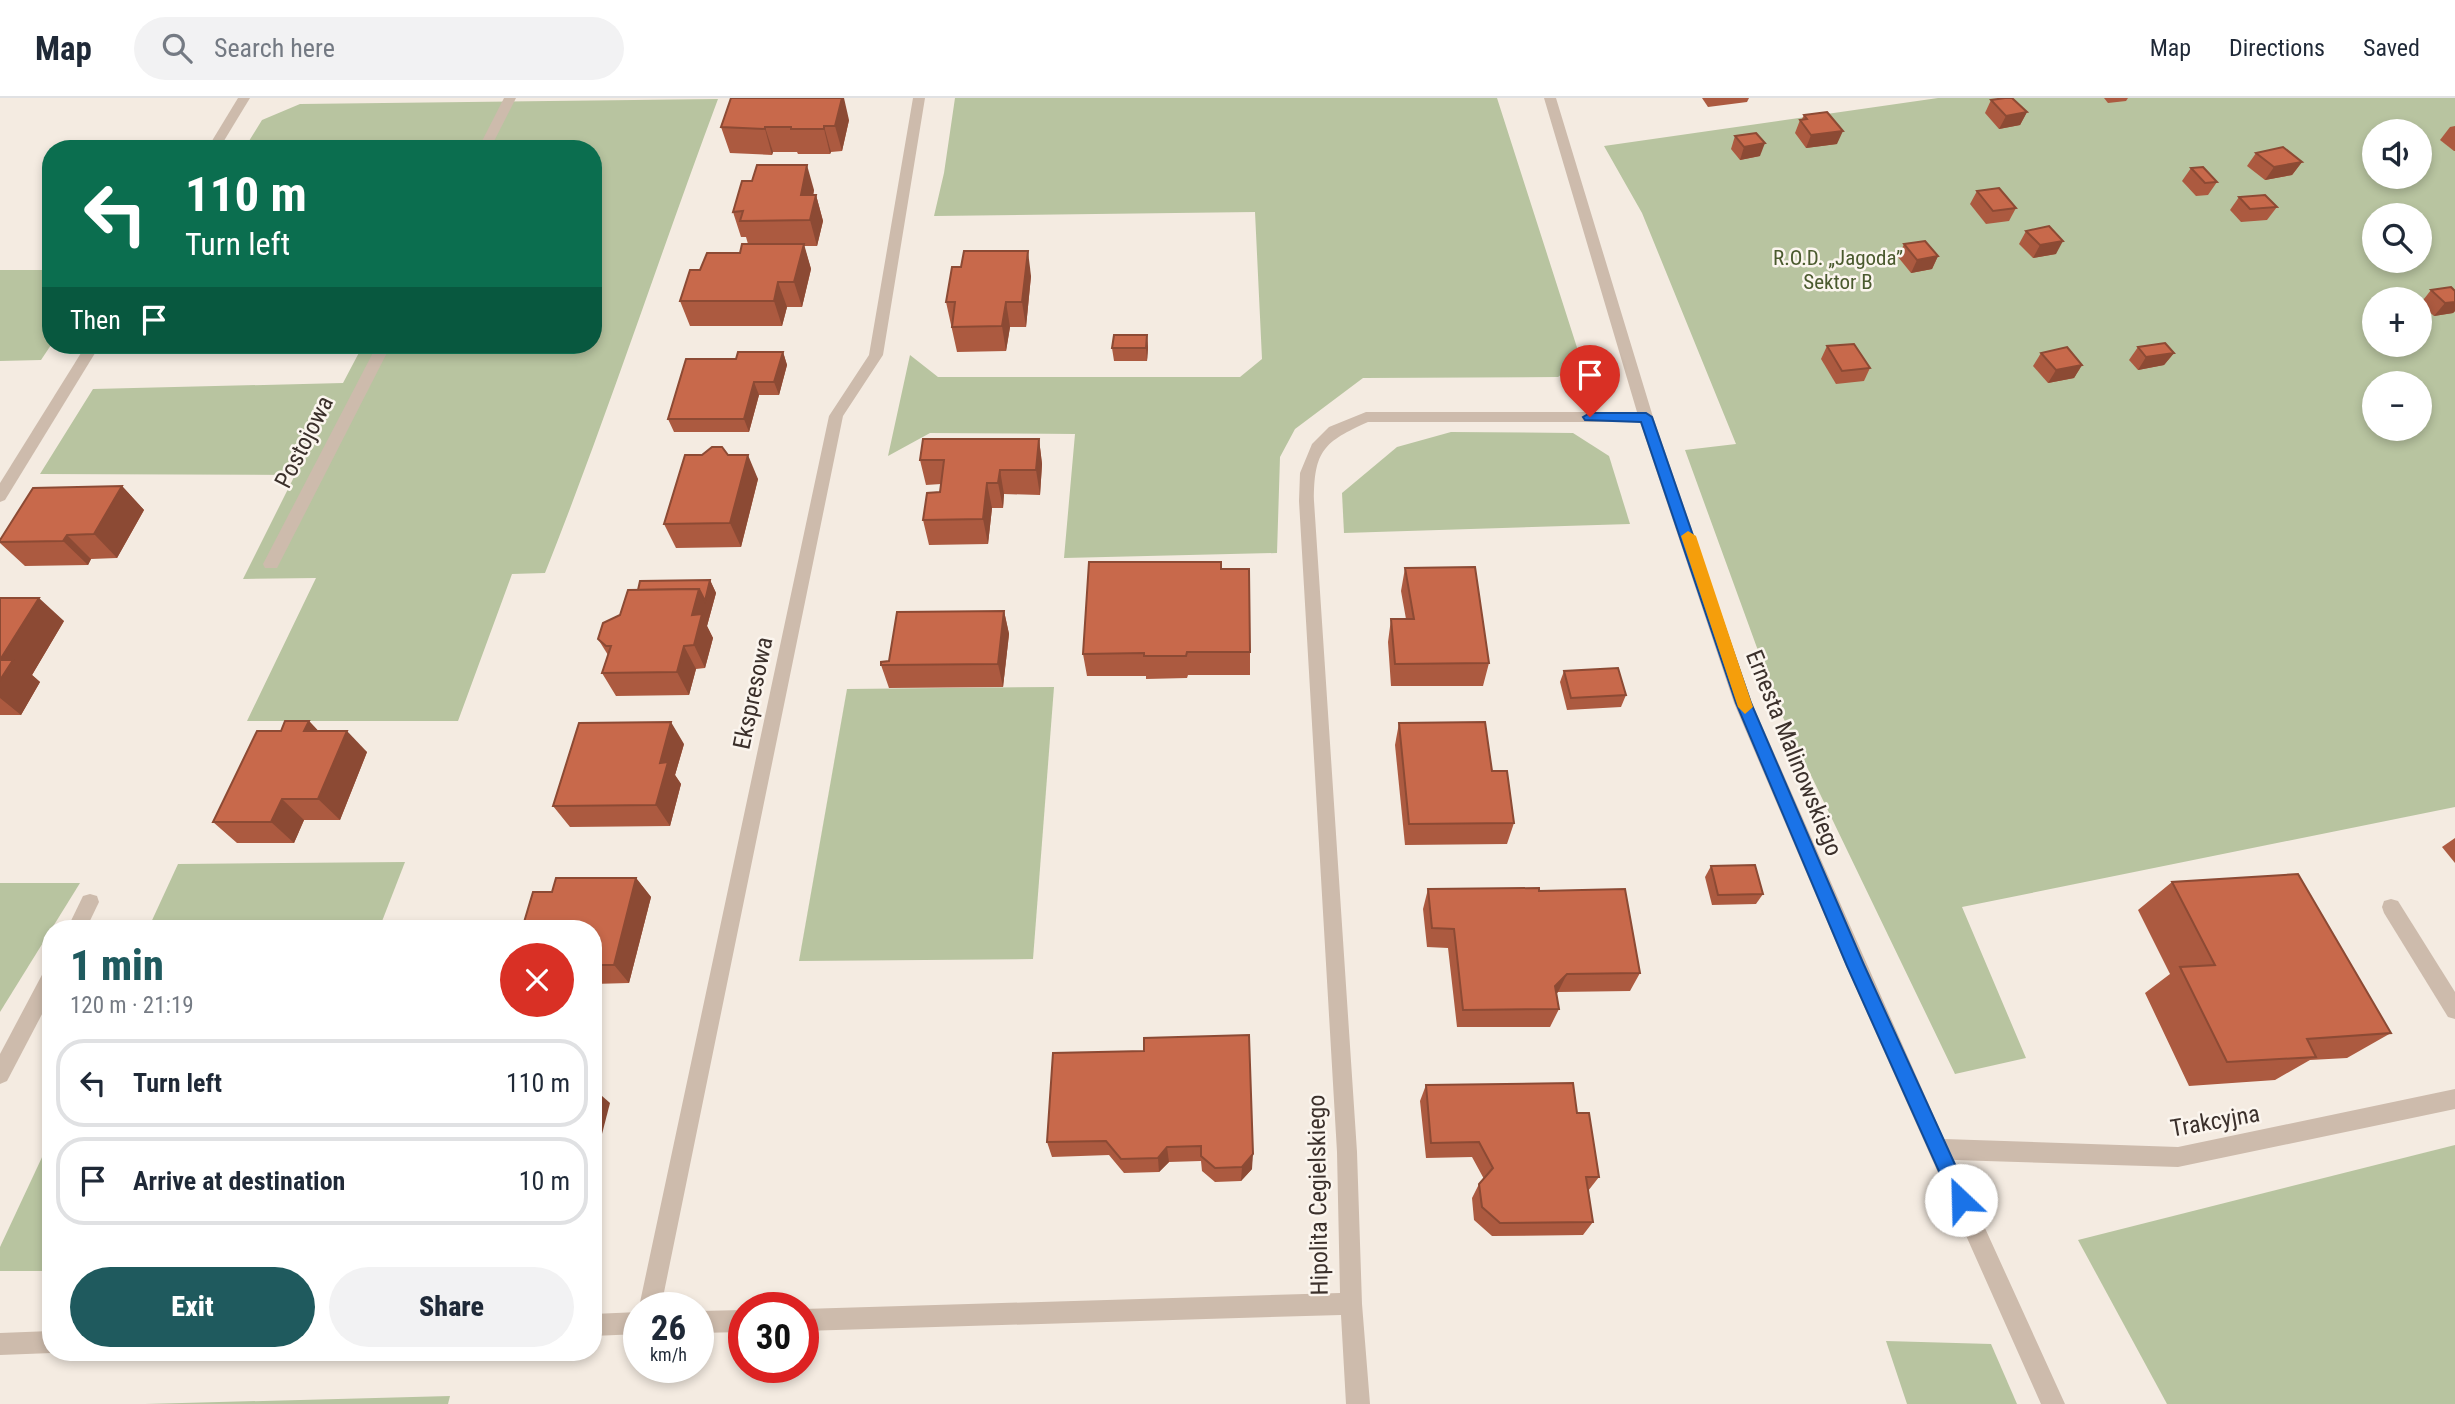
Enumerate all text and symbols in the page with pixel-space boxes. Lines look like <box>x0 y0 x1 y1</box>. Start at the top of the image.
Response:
search box <box>134 17 624 80</box>
text: Map <box>35 29 92 68</box>
icon: search <box>158 29 196 67</box>
text: Search here <box>214 33 335 63</box>
text: Map <box>2150 34 2191 62</box>
text: Directions <box>2229 34 2325 62</box>
text: Saved <box>2363 34 2420 62</box>
map controls <box>2362 119 2432 441</box>
button: sound <box>2362 119 2432 189</box>
text: 110 m <box>185 166 307 223</box>
icon: left <box>70 168 161 259</box>
button: search <box>2362 203 2432 273</box>
text: Turn left <box>185 225 290 263</box>
park label: R.O.D. „Jagoda” Sektor B <box>1773 246 1903 294</box>
button: + <box>2362 287 2432 357</box>
icon: arrive <box>135 301 173 339</box>
text: Then <box>70 305 121 335</box>
pin <box>1560 345 1620 417</box>
icon: arrive <box>1571 356 1609 394</box>
button: − <box>2362 371 2432 441</box>
street label: Postojowa <box>269 391 339 493</box>
street label: Ekspresowa <box>727 634 779 752</box>
street label: Ernesta Malinowskiego <box>1740 646 1848 860</box>
text: 1 min <box>70 941 164 990</box>
button: close <box>500 943 574 1017</box>
text: 120 m · 21:19 <box>70 992 194 1019</box>
icon: left <box>74 1064 112 1102</box>
text: Turn left <box>133 1068 222 1098</box>
text: 110 m <box>506 1068 570 1098</box>
street label: Hipolita Cegielskiego <box>1302 1094 1334 1296</box>
street label: Trakcyjna <box>2168 1099 2262 1143</box>
icon: arrive <box>74 1162 112 1200</box>
position arrow <box>1924 1163 1998 1237</box>
text: Arrive at destination <box>133 1166 345 1196</box>
text: 10 m <box>519 1166 570 1196</box>
button: Exit <box>70 1267 315 1347</box>
button: Share <box>329 1267 574 1347</box>
speed limit sign: 30 <box>728 1292 819 1383</box>
text: 26 <box>651 1308 686 1349</box>
text: km/h <box>650 1344 687 1365</box>

